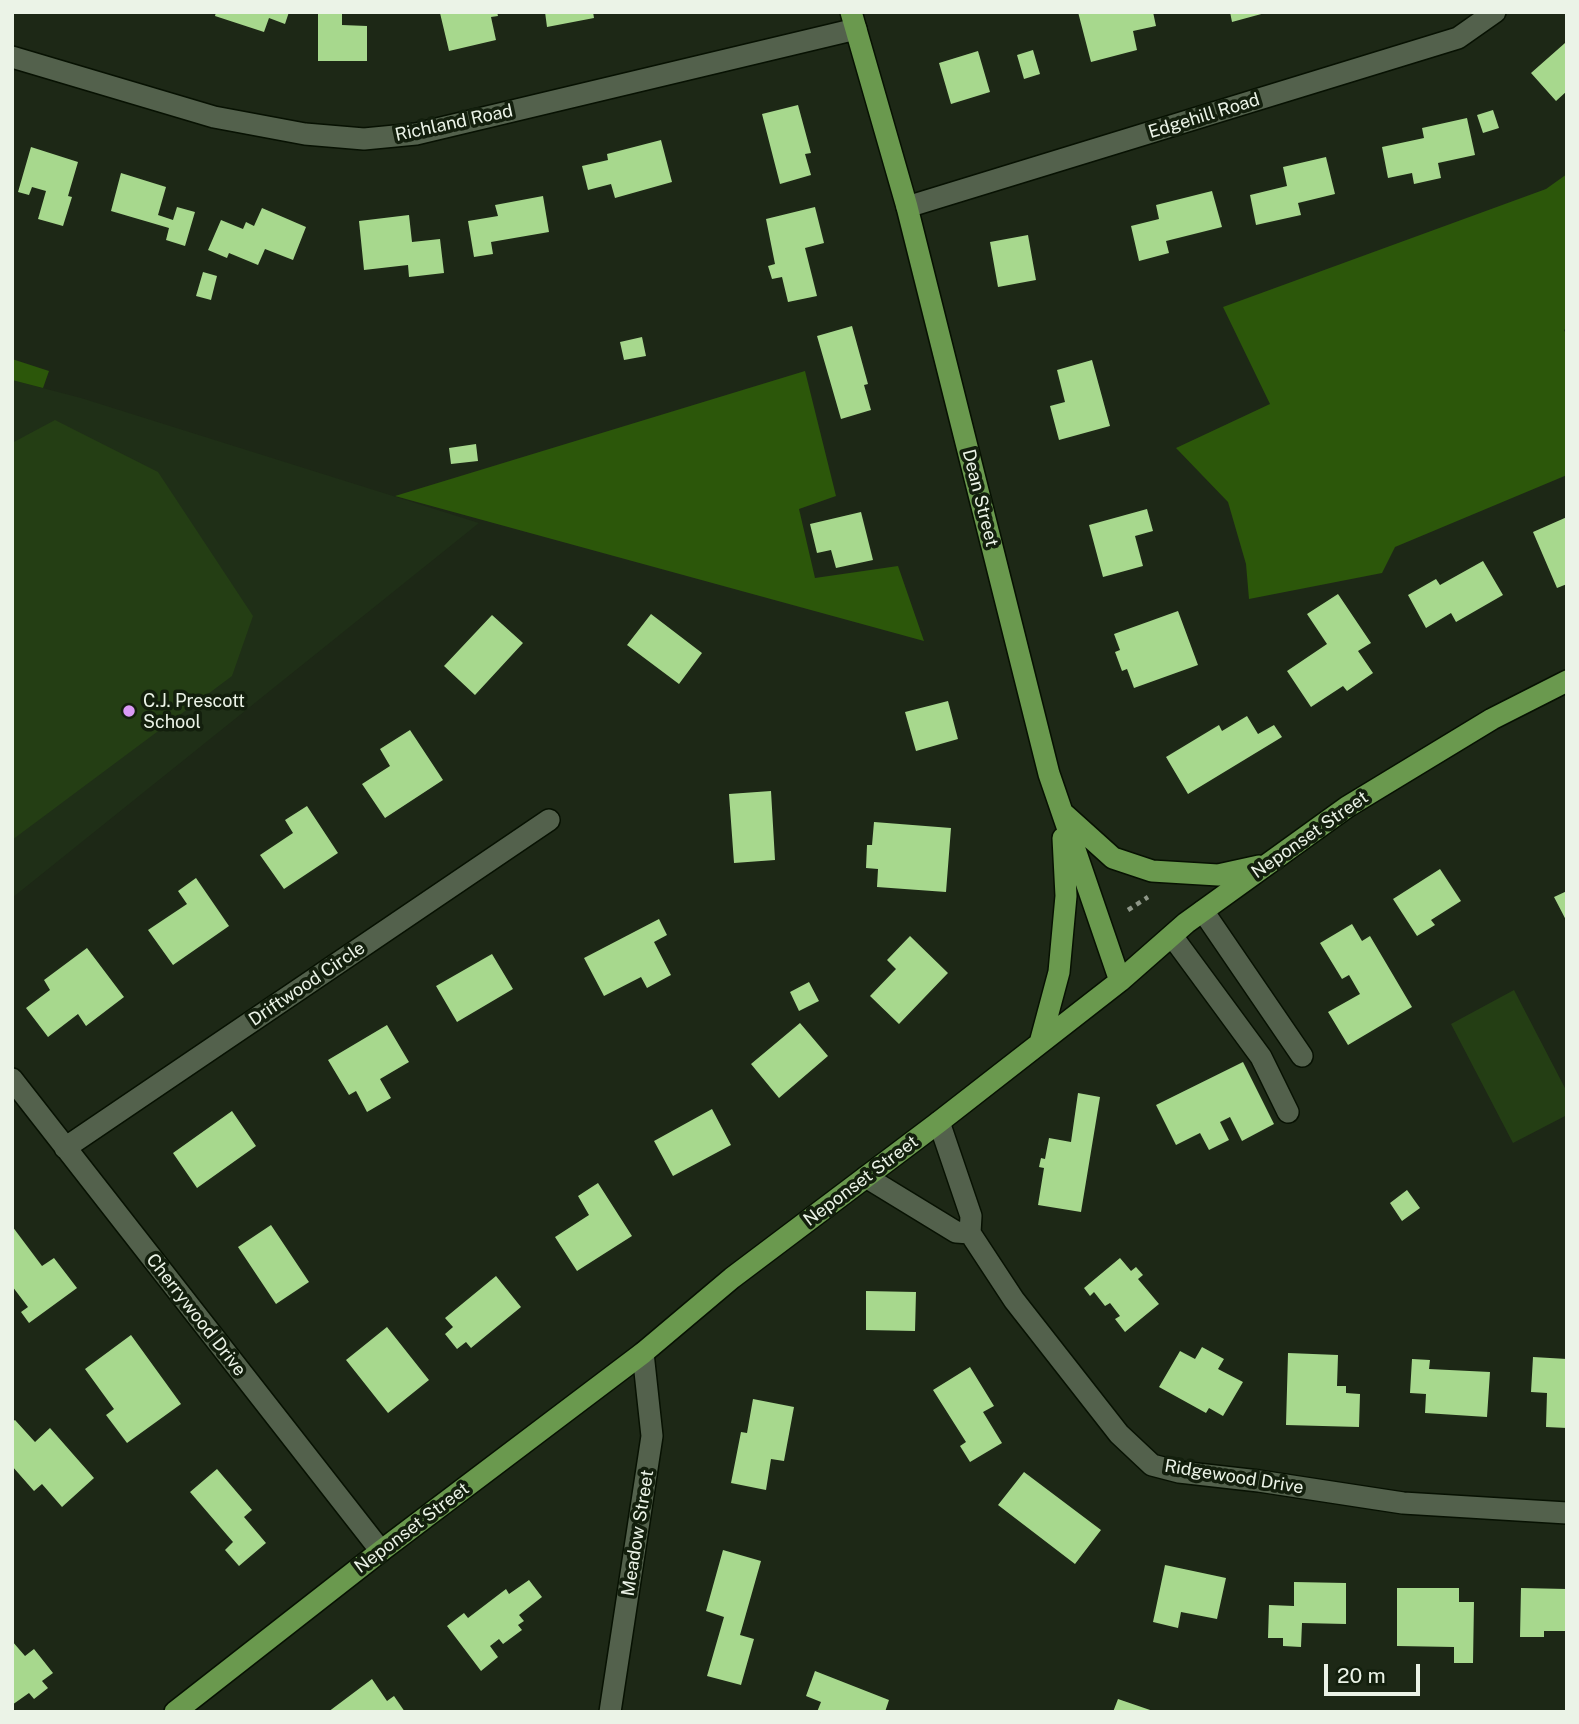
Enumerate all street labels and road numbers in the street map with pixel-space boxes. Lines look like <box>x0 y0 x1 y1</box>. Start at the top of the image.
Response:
street label: Edgehill Road <box>1146 89 1262 143</box>
street label: Richland Road <box>393 100 515 146</box>
street label: Dean Street <box>957 447 1003 549</box>
street label: Neponset Street <box>1247 787 1373 883</box>
street label: Driftwood Circle <box>245 937 369 1031</box>
street label: Neponset Street <box>800 1131 922 1231</box>
street label: Cherrywood Drive <box>141 1249 251 1381</box>
street label: Ridgewood Drive <box>1163 1455 1305 1499</box>
street label: Meadow Street <box>617 1468 659 1598</box>
street label: Neponset Street <box>351 1478 473 1578</box>

